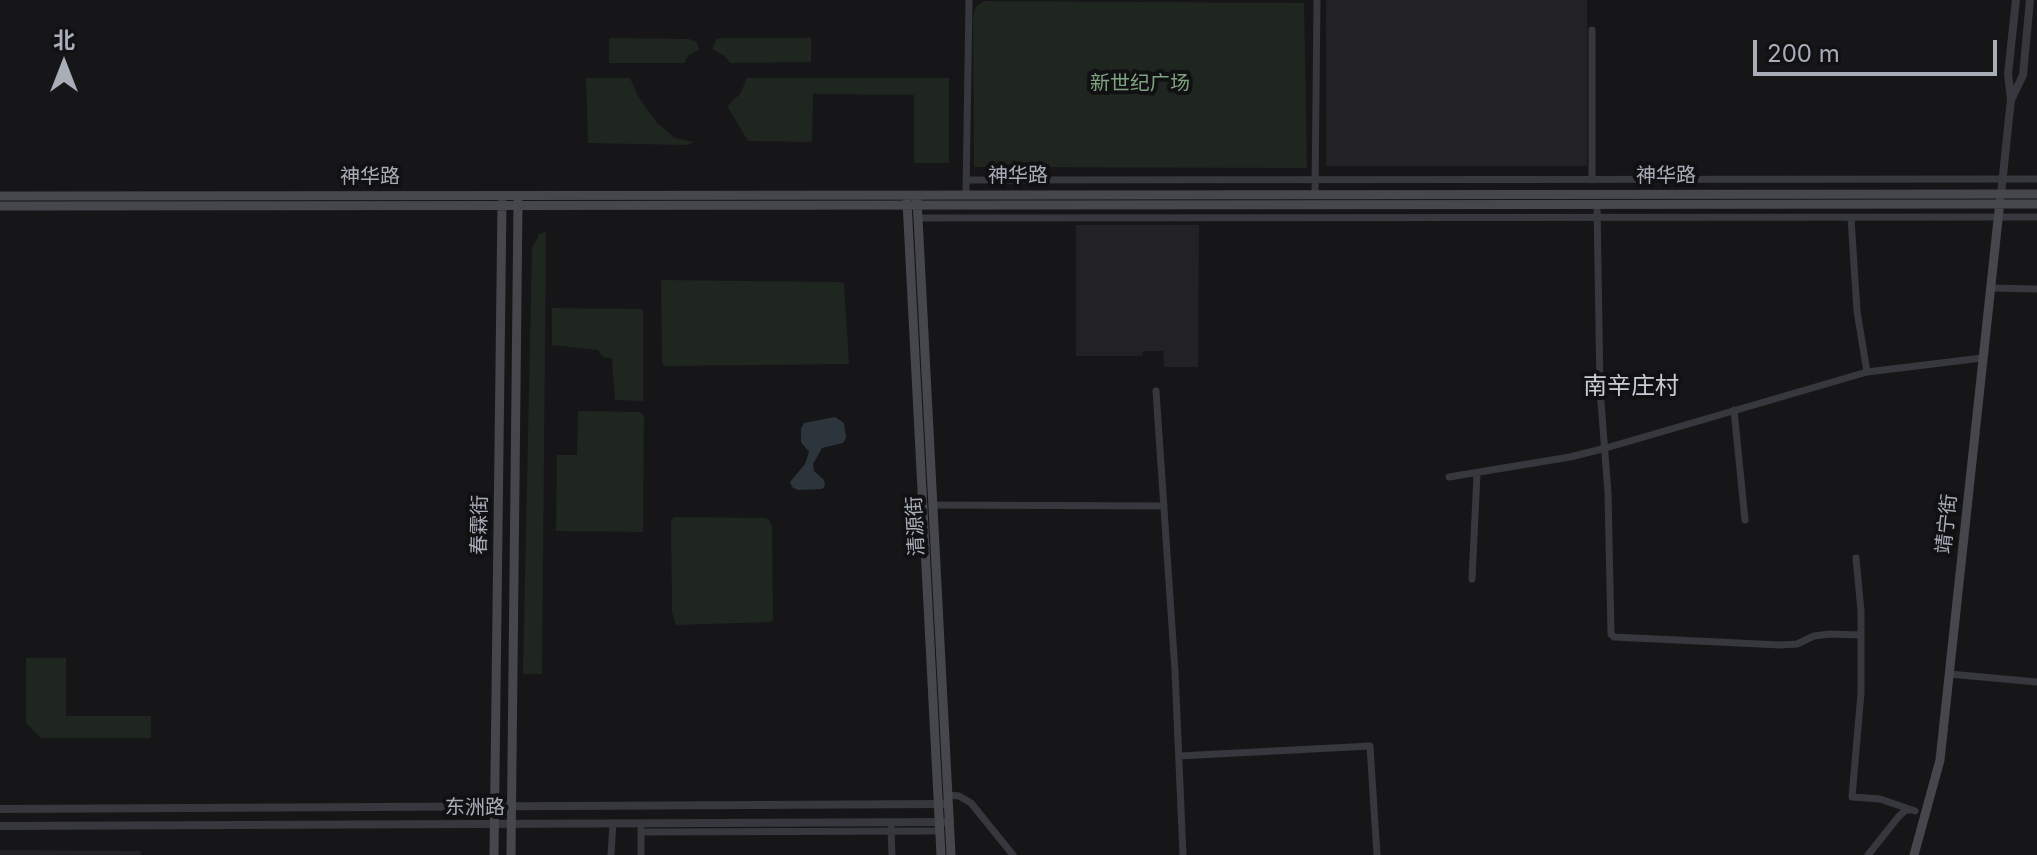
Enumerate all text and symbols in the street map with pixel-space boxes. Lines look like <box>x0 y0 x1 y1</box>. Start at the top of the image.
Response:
north arrow <box>24 24 104 104</box>
scale bar <box>1757 24 2001 74</box>
text: 北 <box>53 27 75 53</box>
text: 200 m <box>1767 39 1840 68</box>
park label: 新世纪广场 <box>1090 72 1190 96</box>
street label: 神华路 <box>988 164 1048 188</box>
street label: 神华路 <box>1636 164 1696 188</box>
street label: 神华路 <box>340 165 400 189</box>
district label: 南辛庄村 <box>1583 373 1679 401</box>
street label: 靖宁街 <box>1932 493 1962 555</box>
street label: 春霖街 <box>467 495 493 555</box>
street label: 清源街 <box>902 495 930 557</box>
street label: 东洲路 <box>445 796 505 820</box>

